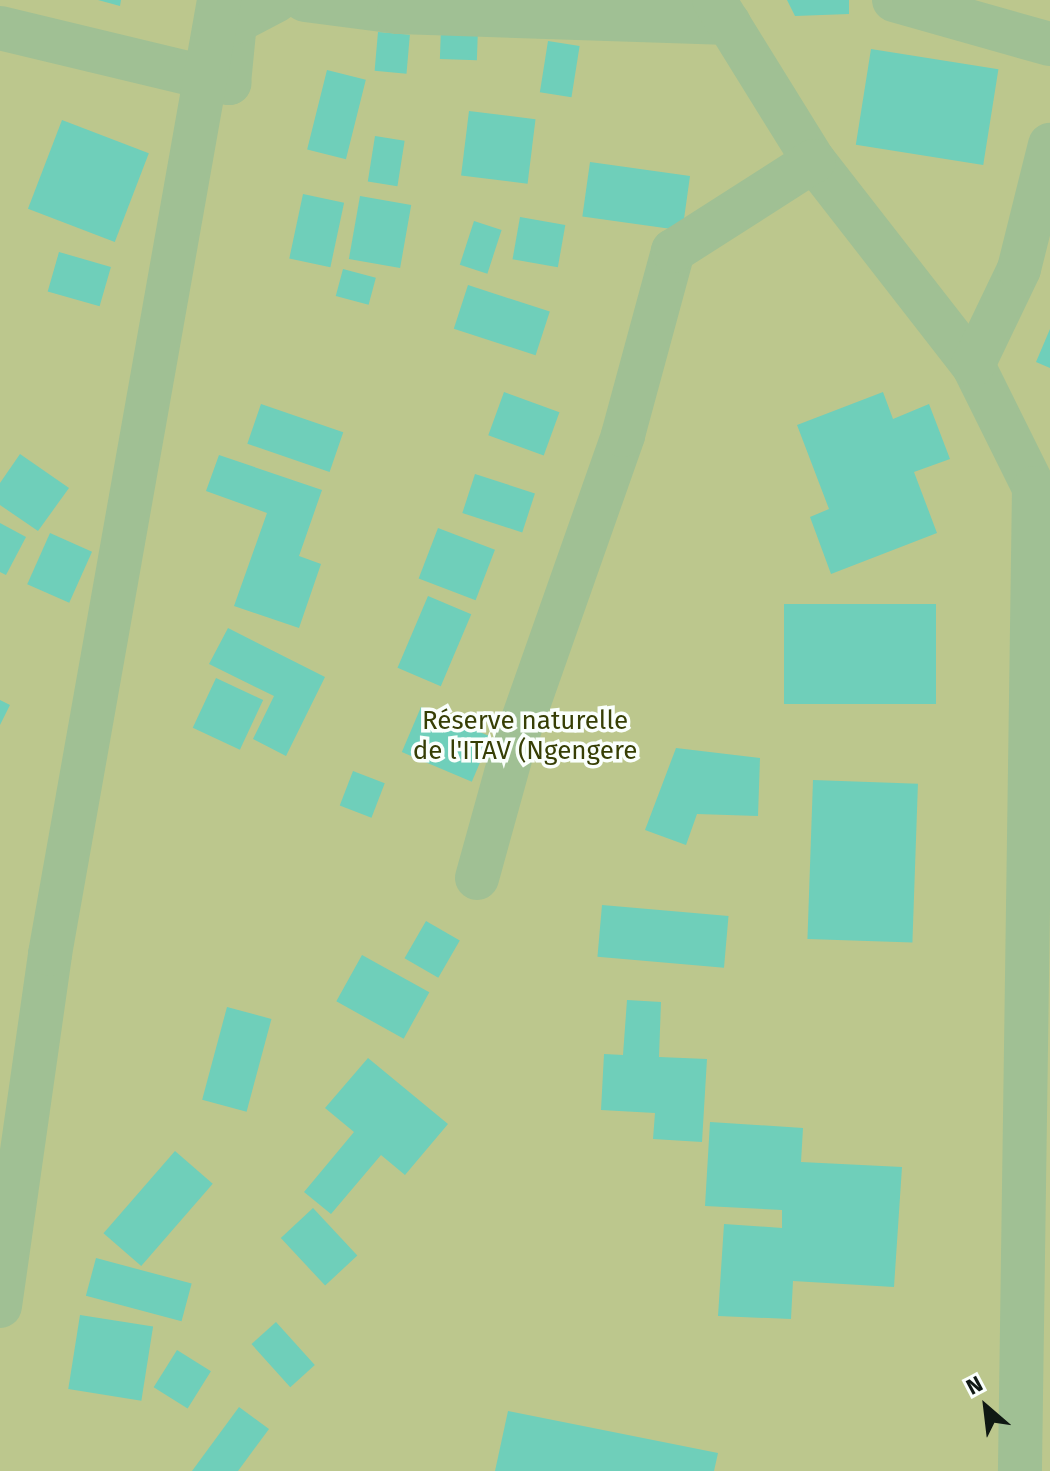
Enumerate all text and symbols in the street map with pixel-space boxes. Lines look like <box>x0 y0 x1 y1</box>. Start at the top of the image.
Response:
park label: Réserve naturelle de l'ITAV (Ngengere <box>413 705 637 766</box>
north arrow <box>946 1367 1026 1447</box>
text: N <box>962 1370 987 1401</box>

